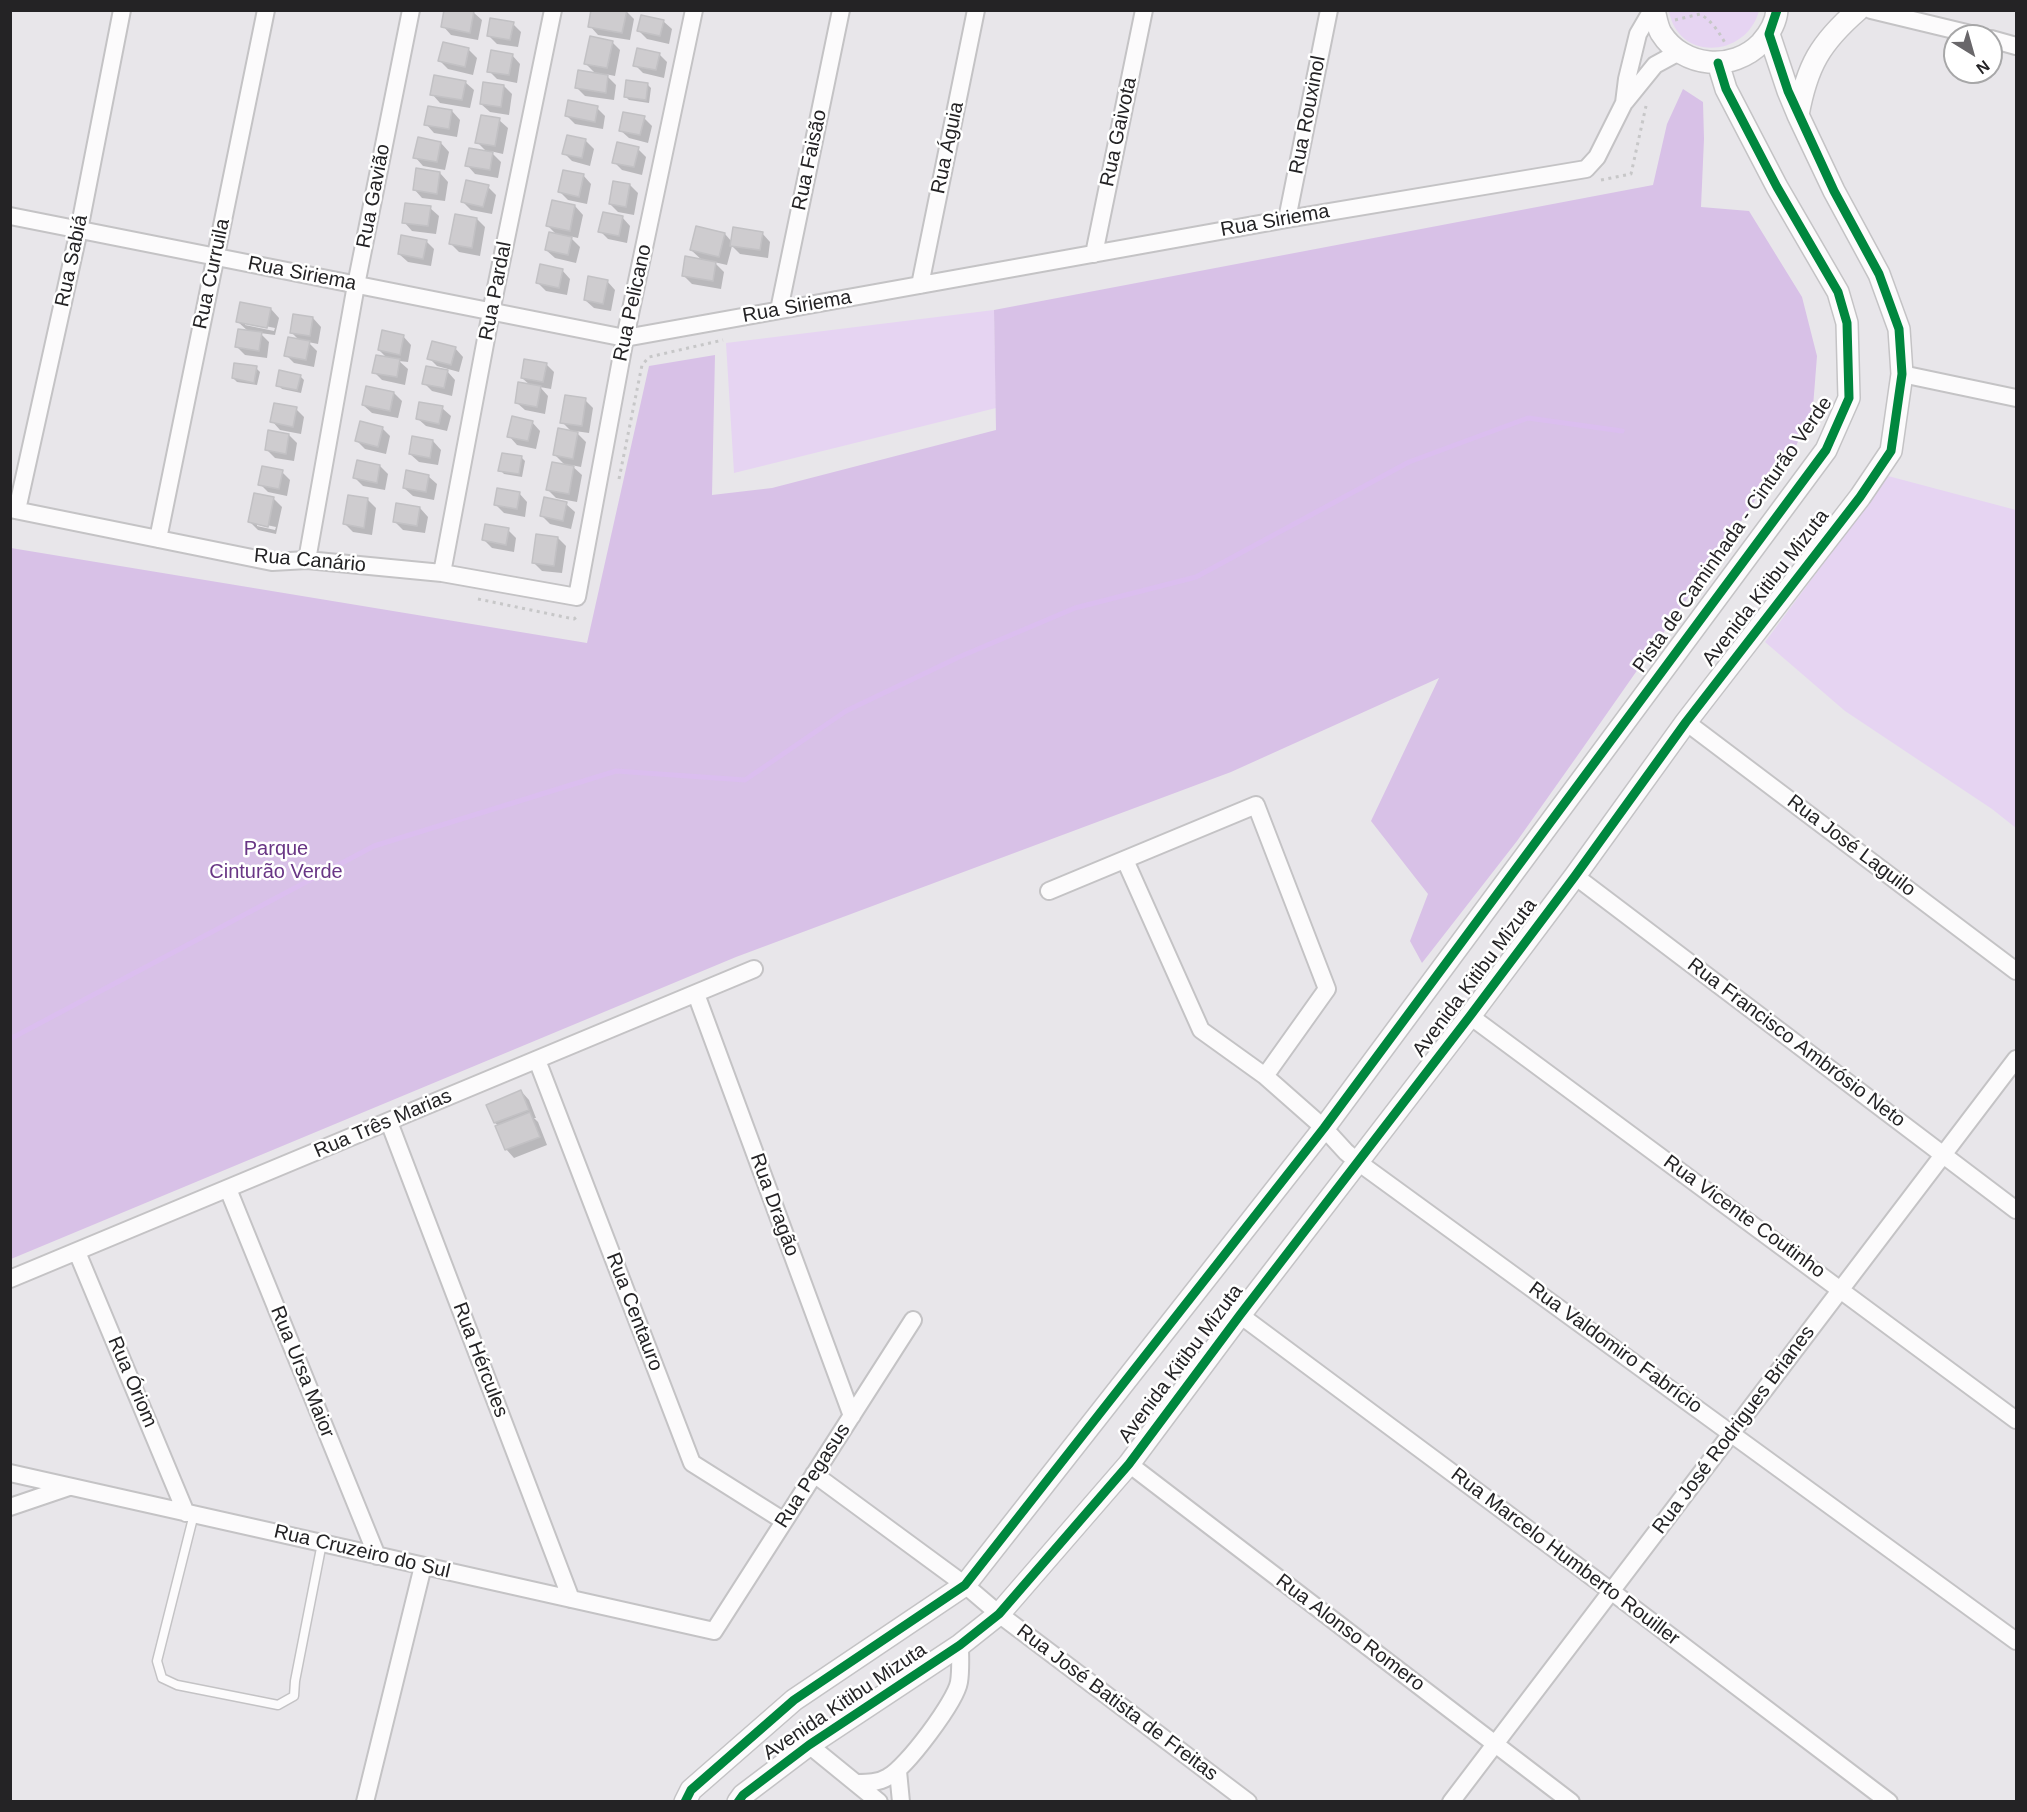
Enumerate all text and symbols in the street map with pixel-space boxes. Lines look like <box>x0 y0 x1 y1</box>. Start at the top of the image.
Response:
north arrow <box>1943 24 2003 84</box>
street label: Rua Rouxinol <box>1285 54 1331 176</box>
text: N <box>1973 57 1993 77</box>
street label: Rua Gaivota <box>1096 75 1142 189</box>
street label: Rua Águia <box>927 100 969 196</box>
street label: Rua Faisão <box>788 107 832 213</box>
street label: Rua Gavião <box>352 142 396 250</box>
street label: Rua Siriema <box>1219 200 1331 242</box>
street label: Rua Sabiá <box>51 213 93 309</box>
street label: Rua Curruila <box>189 217 235 331</box>
street label: Rua Pardal <box>475 240 517 342</box>
street label: Rua Pelicano <box>609 242 657 364</box>
street label: Rua Siriema <box>246 252 358 296</box>
street label: Rua Siriema <box>741 286 853 328</box>
street label: Pista de Caminhada - Cinturão Verde <box>1628 392 1838 678</box>
street label: Avenida Kitibu Mizuta <box>1697 505 1835 671</box>
street label: Rua Canário <box>253 544 367 578</box>
street label: Rua José Laguilo <box>1782 790 1920 902</box>
park label: Parque Cinturão Verde <box>209 837 343 884</box>
street label: Avenida Kitibu Mizuta <box>1408 894 1542 1062</box>
street label: Rua Francisco Ambrósio Neto <box>1682 953 1910 1133</box>
street label: Rua Três Marias <box>311 1084 455 1164</box>
street label: Rua Dragão <box>744 1150 804 1260</box>
street label: Rua Vicente Coutinho <box>1658 1150 1830 1284</box>
street label: Rua Centauro <box>600 1250 668 1374</box>
street label: Rua Valdomiro Fabrício <box>1524 1277 1706 1419</box>
street label: Avenida Kitibu Mizuta <box>1114 1280 1248 1448</box>
street label: Rua Hércules <box>447 1299 513 1421</box>
street label: Rua Ursa Maior <box>265 1303 339 1441</box>
street label: Rua José Rodrigues Brianes <box>1648 1321 1820 1539</box>
street label: Rua Óriom <box>102 1333 162 1431</box>
street label: Rua Pegasus <box>770 1419 856 1533</box>
street label: Rua Marcelo Humberto Rouiller <box>1446 1463 1684 1651</box>
street label: Rua Cruzeiro do Sul <box>272 1520 452 1584</box>
street label: Rua Alonso Romero <box>1271 1569 1429 1697</box>
street label: Rua José Batista de Freitas <box>1012 1619 1222 1787</box>
street label: Avenida Kitibu Mizuta <box>759 1638 931 1766</box>

